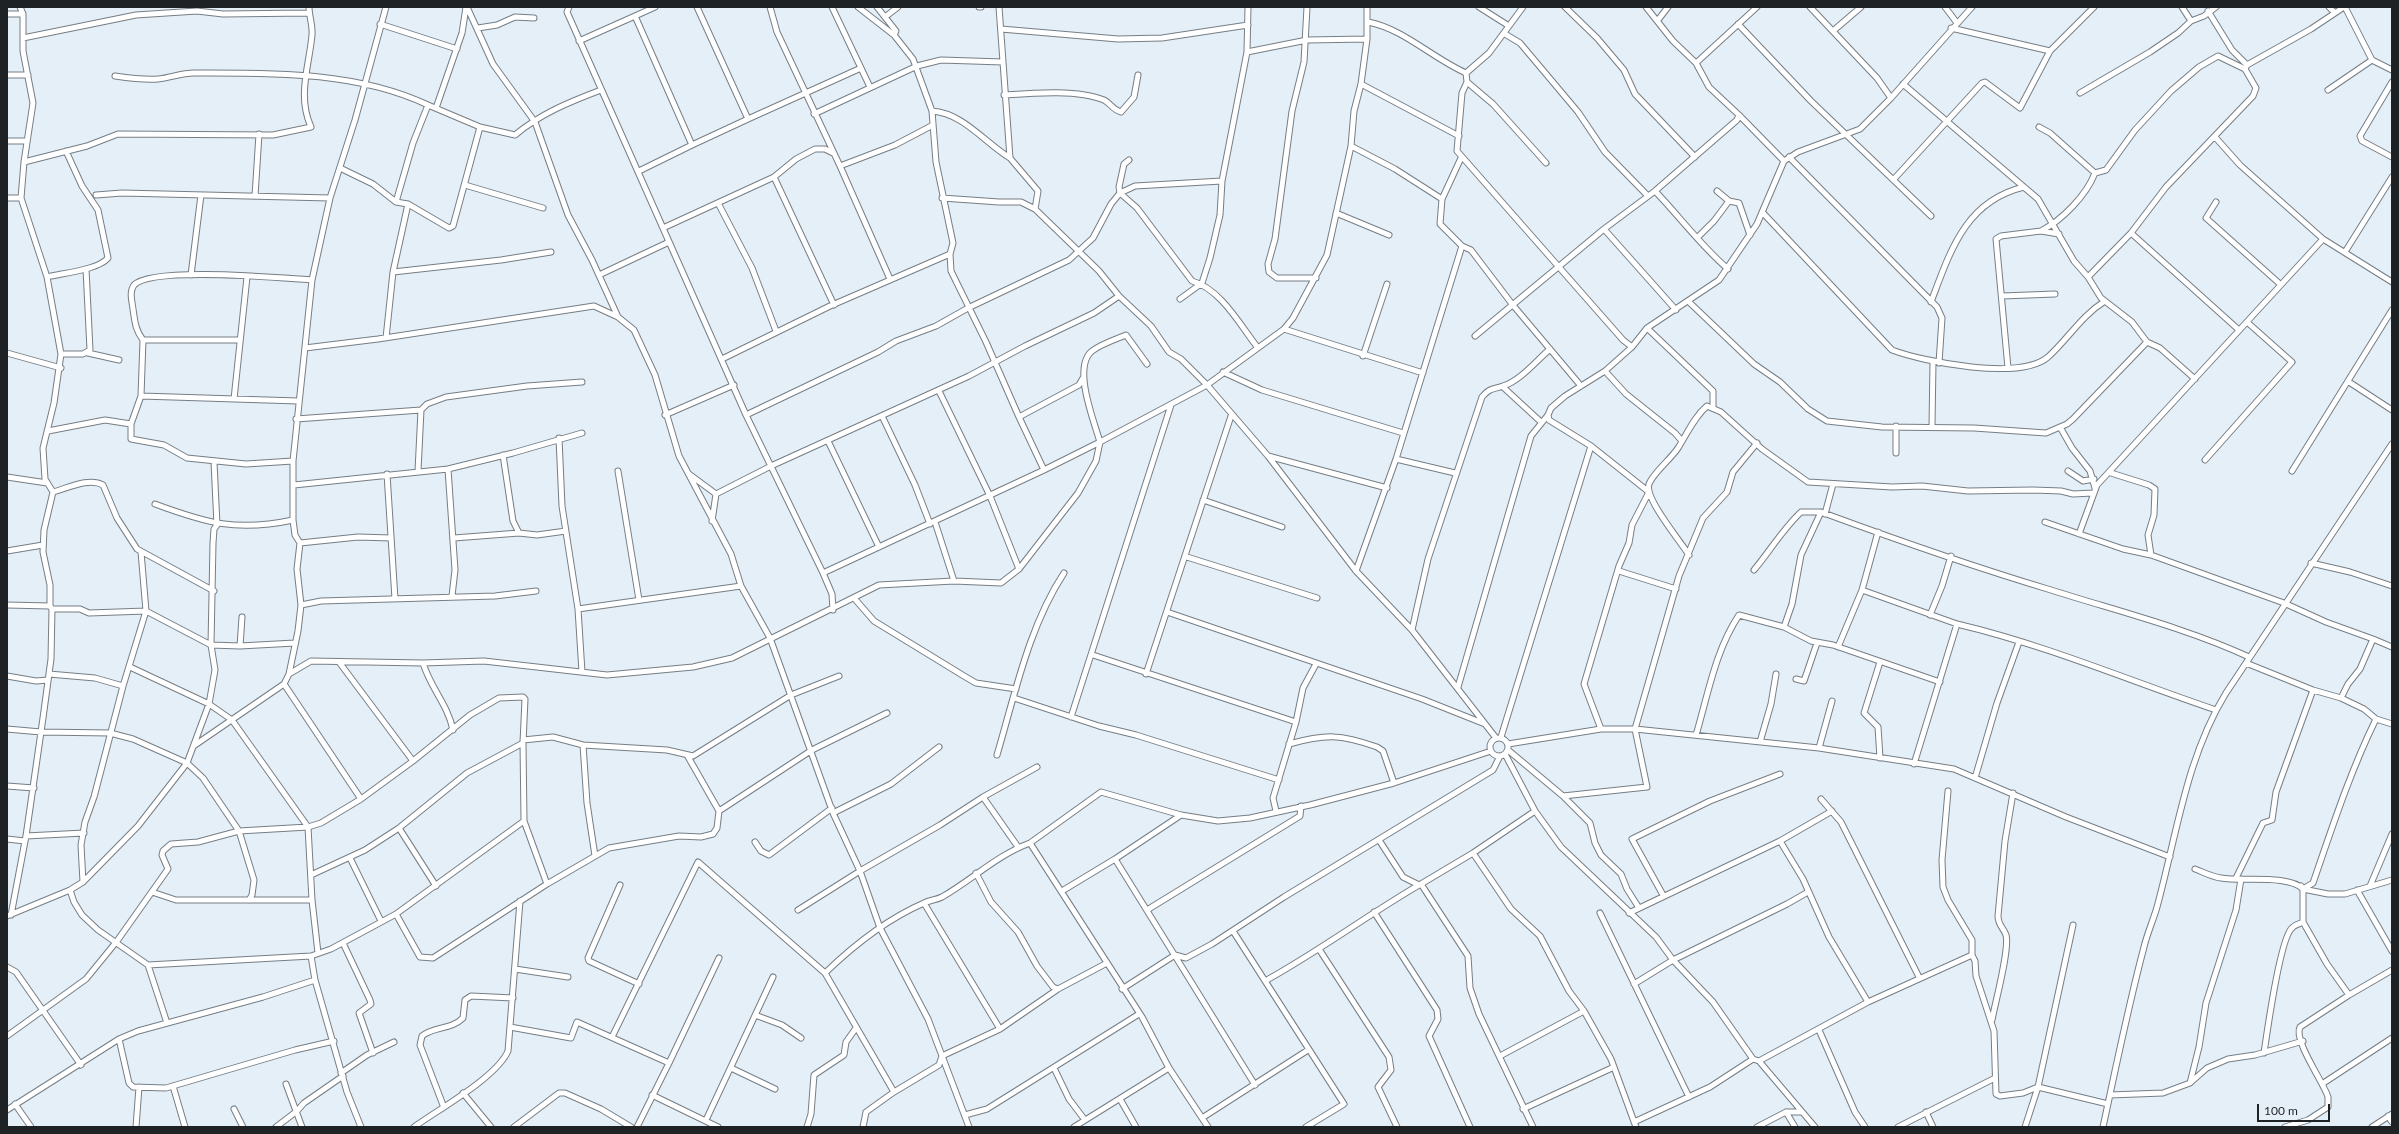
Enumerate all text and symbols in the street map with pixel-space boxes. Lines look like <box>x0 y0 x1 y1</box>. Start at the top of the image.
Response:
scale bar <box>2259 1096 2332 1122</box>
text: 100 m <box>2264 1103 2298 1118</box>

